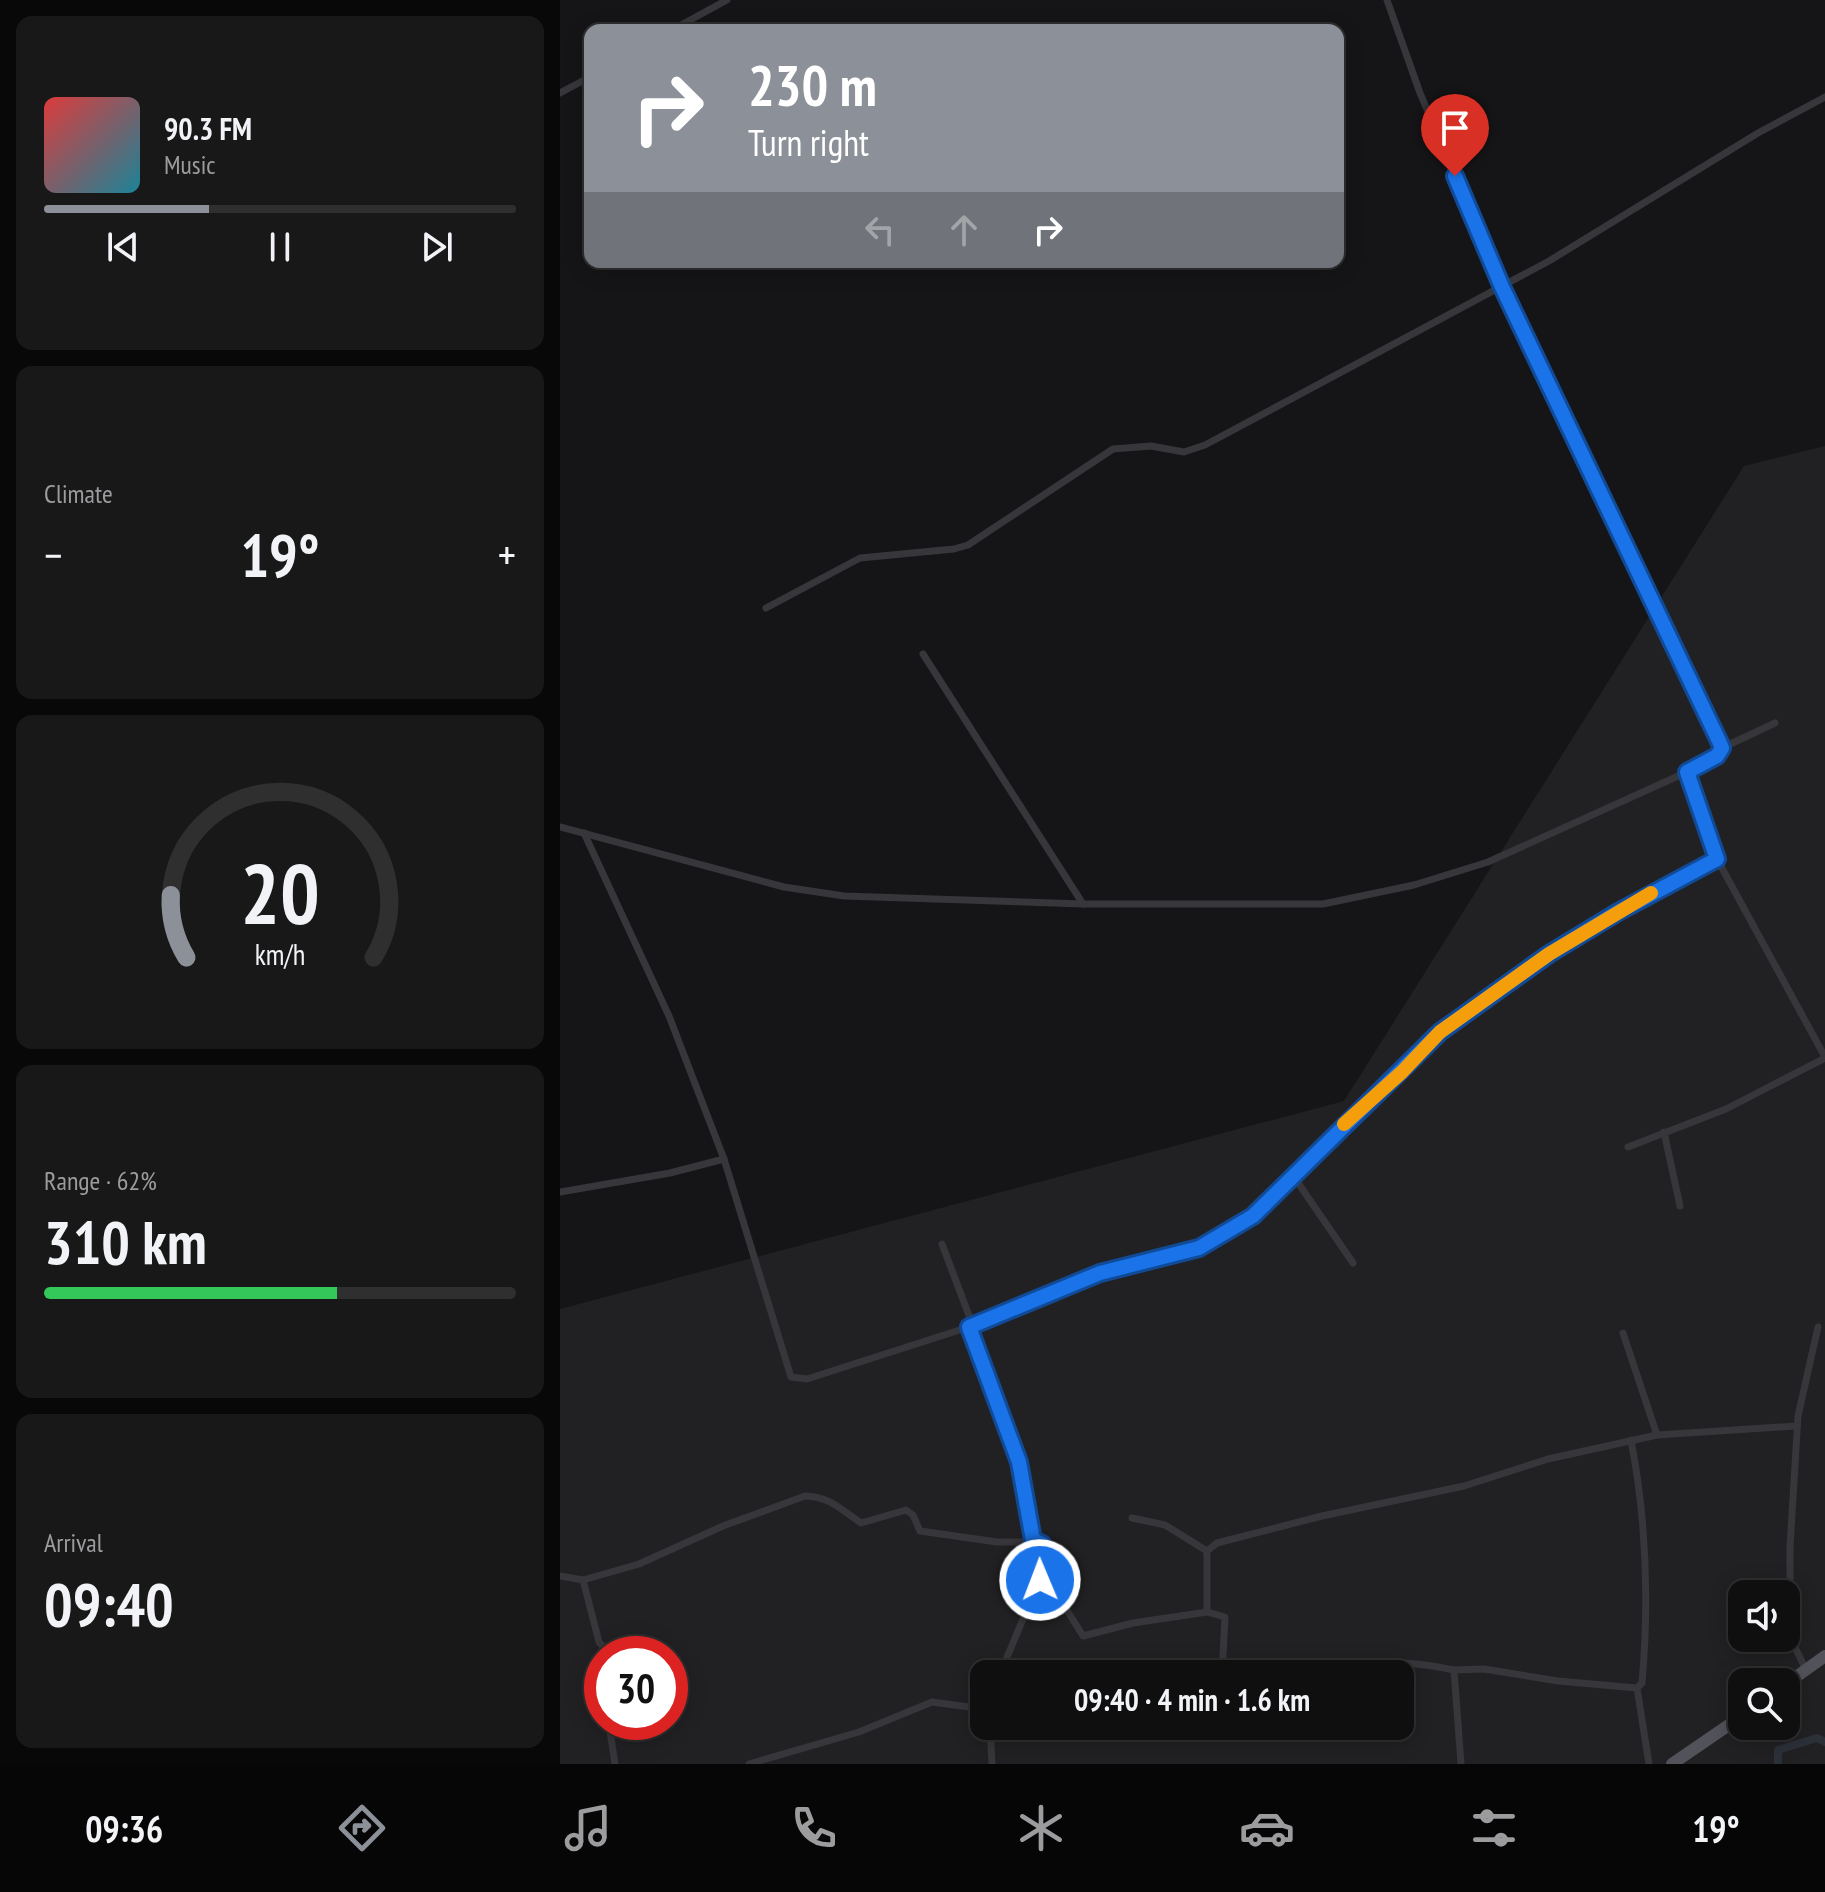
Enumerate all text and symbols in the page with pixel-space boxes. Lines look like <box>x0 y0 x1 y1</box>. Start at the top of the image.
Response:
text: 230 m <box>748 49 877 121</box>
icon: right <box>616 56 720 160</box>
pin <box>1421 94 1489 176</box>
icon: arrive <box>1433 106 1477 150</box>
text: 90.3 FM <box>164 109 252 148</box>
text: Turn right <box>748 119 869 166</box>
text: Music <box>164 148 216 181</box>
icon: left <box>858 208 902 252</box>
icon: ahead <box>942 208 986 252</box>
icon: right <box>1026 208 1070 252</box>
icon: previous <box>101 225 145 269</box>
icon: pause <box>258 225 302 269</box>
icon: next <box>415 225 459 269</box>
text: Climate <box>44 477 113 510</box>
text: 19° <box>240 516 320 594</box>
text: − <box>44 526 62 583</box>
text: + <box>498 526 516 583</box>
text: 20 <box>240 839 320 947</box>
text: km/h <box>255 936 305 973</box>
text: Range · 62% <box>44 1164 157 1197</box>
text: 310 km <box>44 1203 207 1281</box>
text: Arrival <box>44 1526 103 1559</box>
position arrow <box>998 1538 1082 1622</box>
text: 09:40 <box>44 1565 174 1643</box>
map controls <box>1728 1580 1800 1740</box>
button: sound <box>1728 1580 1800 1652</box>
speed limit sign: 30 <box>584 1636 688 1740</box>
button: search <box>1728 1668 1800 1740</box>
text: 09:40 · 4 min · 1.6 km <box>1074 1680 1310 1719</box>
icon: directions <box>334 1800 390 1856</box>
icon: music <box>560 1800 616 1856</box>
icon: phone <box>786 1800 842 1856</box>
icon: climate <box>1013 1800 1069 1856</box>
icon: car <box>1239 1800 1295 1856</box>
icon: filters <box>1466 1800 1522 1856</box>
text: 09:36 <box>85 1805 163 1852</box>
text: 19° <box>1692 1805 1740 1852</box>

